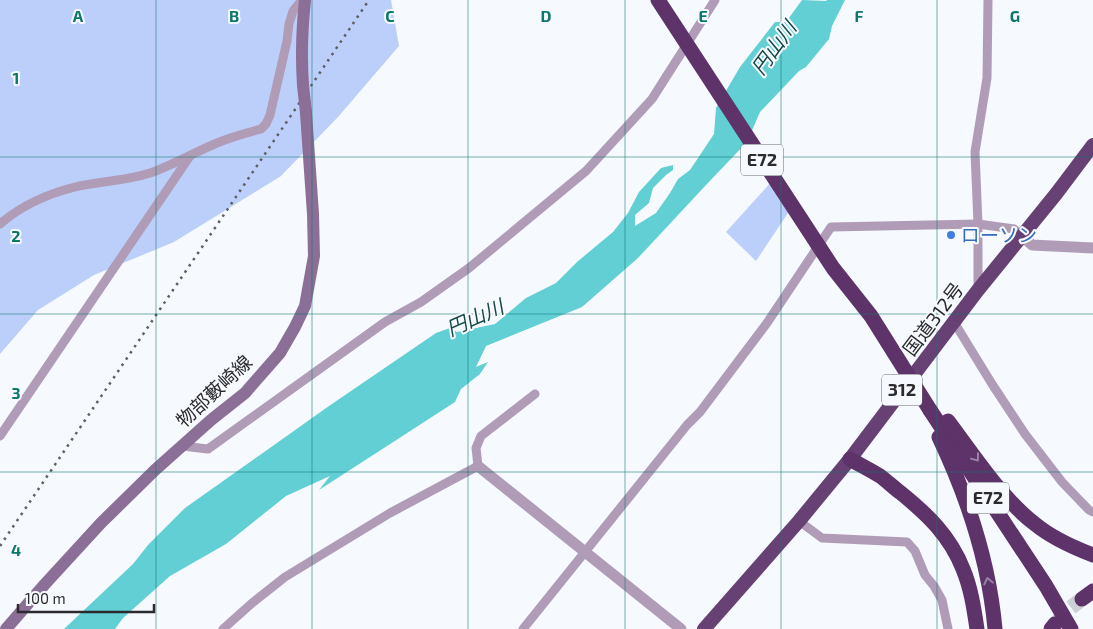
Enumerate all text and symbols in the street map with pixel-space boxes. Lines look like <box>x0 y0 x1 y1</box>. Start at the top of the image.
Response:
text: A <box>73 6 84 25</box>
text: B <box>229 6 239 25</box>
text: C <box>385 6 395 25</box>
text: D <box>541 6 552 25</box>
text: E <box>698 6 708 25</box>
text: F <box>855 6 864 25</box>
text: G <box>1010 6 1020 25</box>
water label: 円山川 <box>746 14 802 79</box>
text: 1 <box>13 68 19 87</box>
road number: E72 <box>741 144 783 176</box>
place label: ローソン <box>961 223 1037 246</box>
text: 2 <box>11 226 21 245</box>
marker: ローソン <box>945 229 957 241</box>
street label: 国道312号 <box>898 278 968 360</box>
water label: 円山川 <box>442 293 509 340</box>
street label: 物部藪崎線 <box>171 350 256 431</box>
road number: 312 <box>882 374 922 406</box>
text: 3 <box>11 383 21 402</box>
one-way arrow <box>971 452 979 461</box>
road number: E72 <box>967 482 1009 514</box>
text: 4 <box>11 540 21 559</box>
one-way arrow <box>983 576 994 585</box>
scale bar <box>18 582 154 614</box>
text: 100 m <box>25 589 66 607</box>

